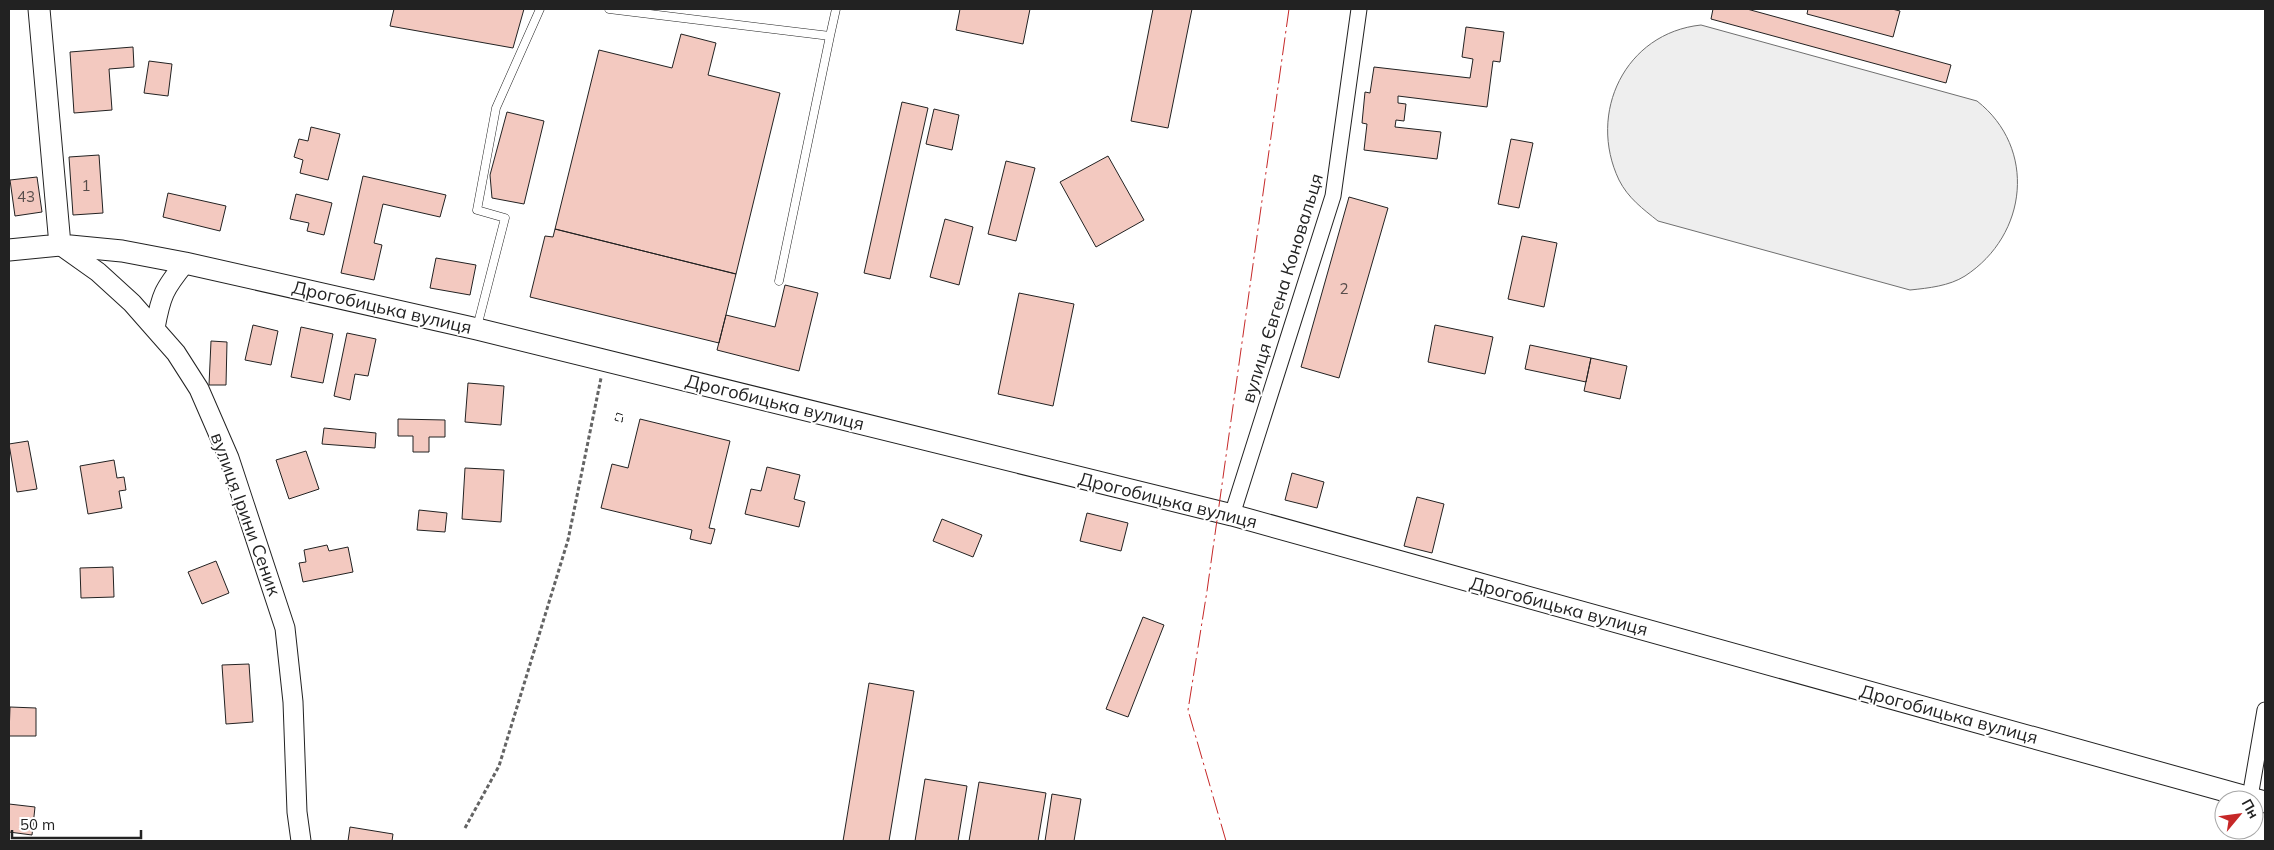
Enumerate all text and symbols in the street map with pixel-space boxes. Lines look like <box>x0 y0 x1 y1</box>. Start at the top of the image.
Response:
street label: вулиця Євгена Коновальця <box>1236 170 1328 406</box>
house number: 1 <box>81 176 91 195</box>
house number: 43 <box>17 187 35 206</box>
street label: Дрогобицька вулиця <box>290 275 474 339</box>
house number: 2 <box>1339 279 1349 298</box>
street label: Дрогобицька вулиця <box>683 369 867 435</box>
street label: вулиця Ірини Сеник <box>206 429 286 599</box>
street label: Дрогобицька вулиця <box>1076 467 1260 533</box>
street label: Дрогобицька вулиця <box>1468 571 1650 641</box>
street label: Дрогобицька вулиця <box>1858 679 2040 749</box>
north arrow <box>2214 790 2264 840</box>
text: Пн <box>2238 796 2263 822</box>
scale bar <box>12 808 141 840</box>
text: 50 m <box>20 815 55 834</box>

